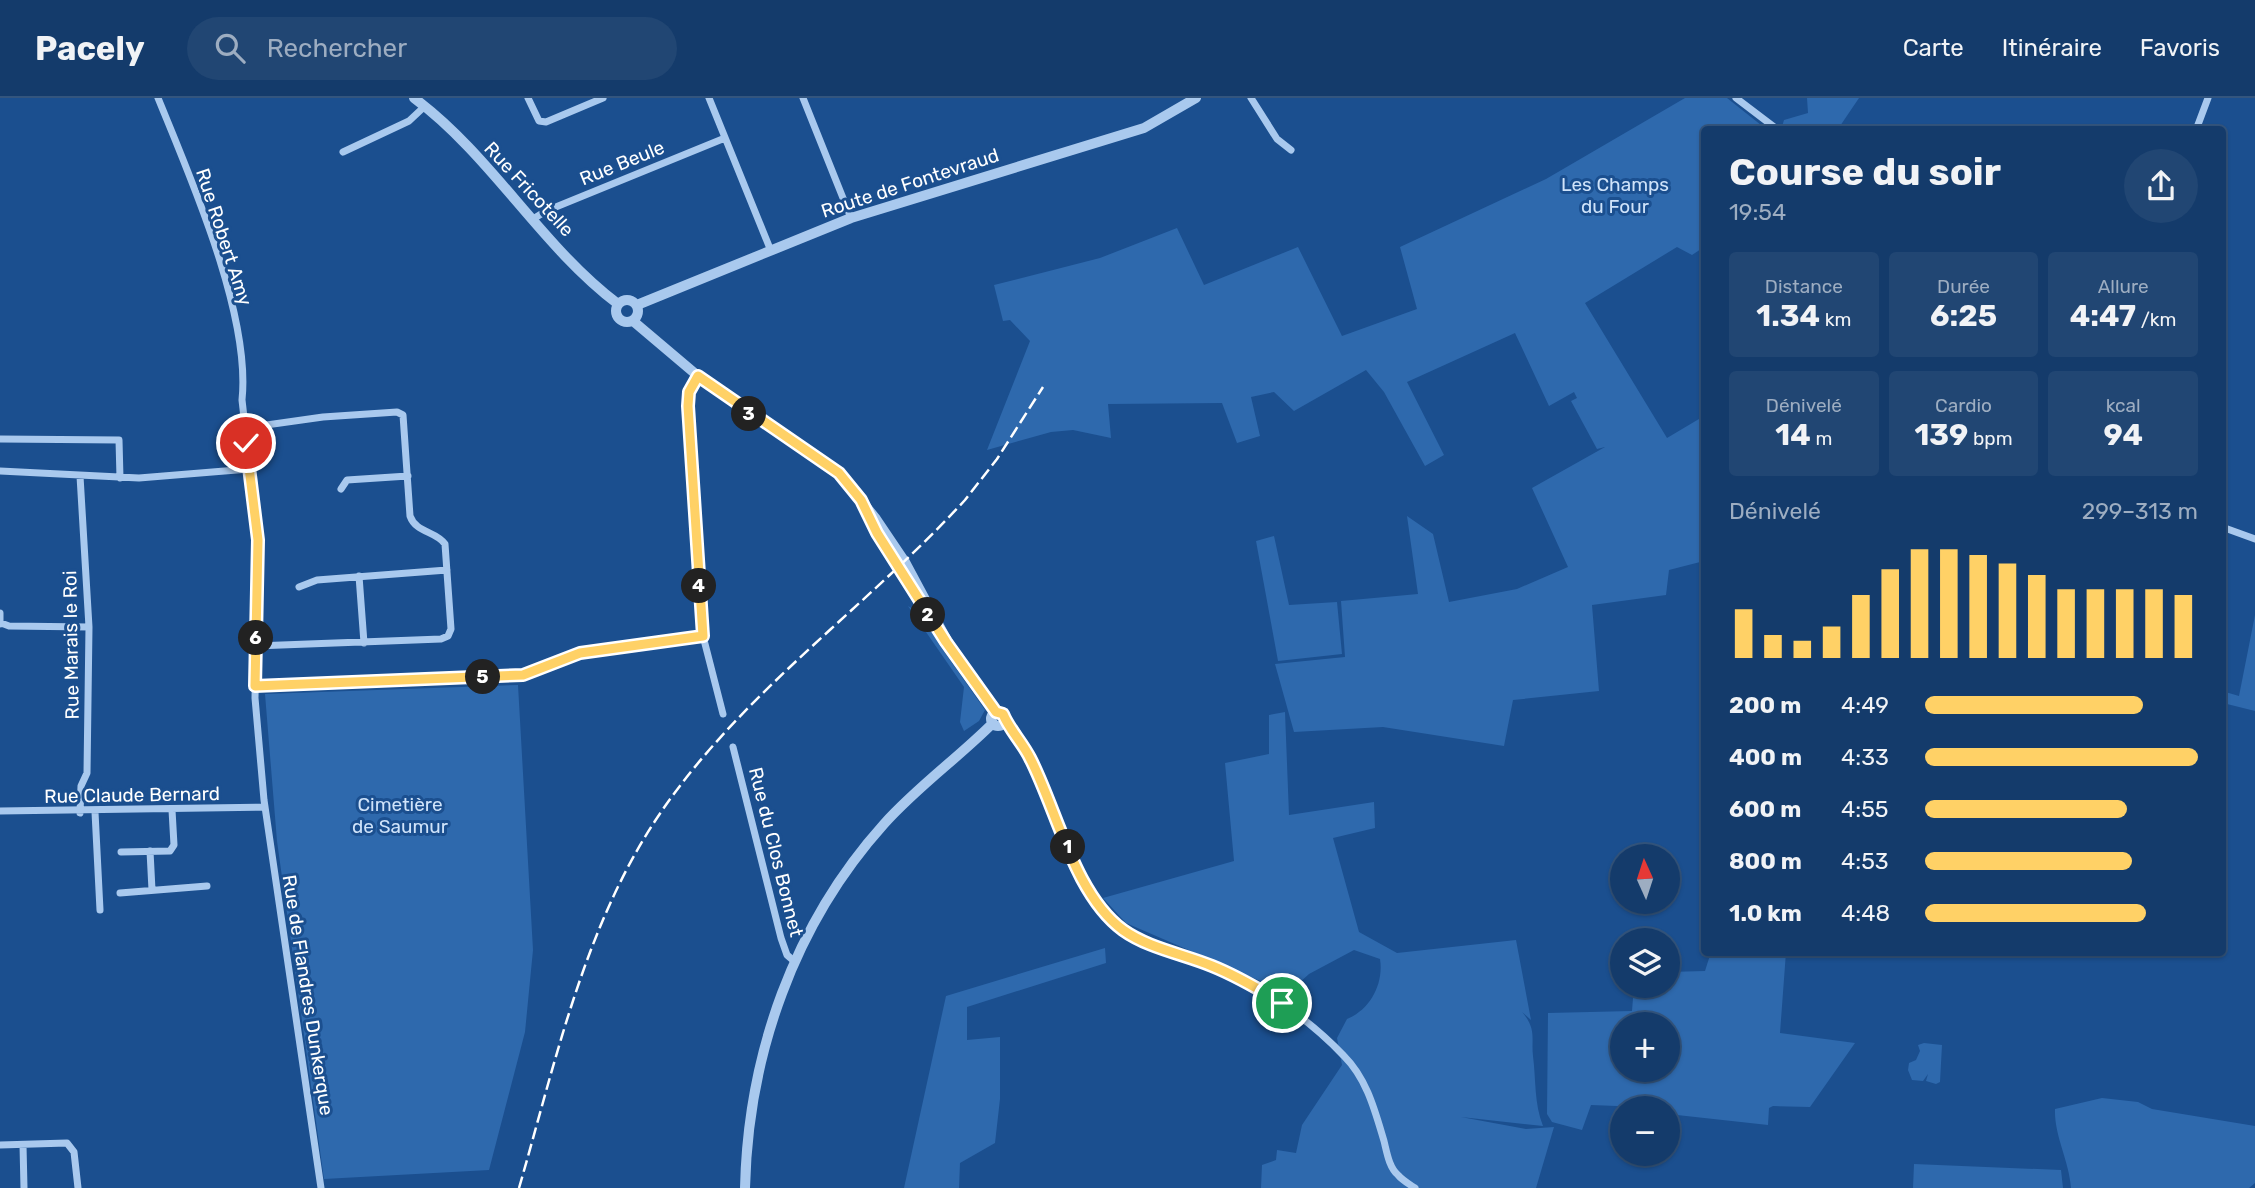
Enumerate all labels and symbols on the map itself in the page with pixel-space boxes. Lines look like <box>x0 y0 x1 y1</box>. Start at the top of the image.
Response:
street label: Rue Beule <box>576 136 668 190</box>
street label: Rue Fricotelle <box>479 137 579 241</box>
street label: Route de Fontevraud <box>818 143 1002 223</box>
street label: Rue Robert Amy <box>191 165 257 309</box>
park label: Les Champs du Four <box>1561 173 1669 218</box>
pin: 3 <box>732 396 766 432</box>
pin <box>216 413 276 473</box>
pin: 4 <box>682 568 716 603</box>
street label: Rue Marais le Roi <box>58 570 84 720</box>
pin: 2 <box>911 598 946 632</box>
pin: 6 <box>238 620 274 656</box>
pin: 5 <box>466 660 500 694</box>
street label: Rue du Clos Bonnet <box>744 765 808 940</box>
street label: Rue Claude Bernard <box>44 782 220 808</box>
park label: Cimetière de Saumur <box>352 793 449 838</box>
pin: 1 <box>1050 830 1086 864</box>
north arrow <box>1610 844 1680 914</box>
street label: Rue de Flandres Dunkerque <box>278 873 338 1117</box>
pin <box>1252 973 1312 1033</box>

